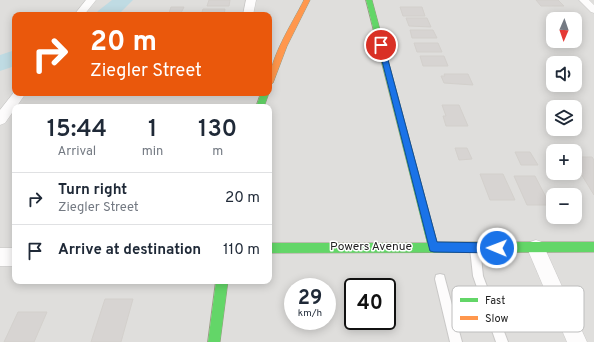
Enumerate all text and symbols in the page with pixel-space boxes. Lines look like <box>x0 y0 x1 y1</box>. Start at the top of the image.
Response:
north arrow <box>546 12 582 48</box>
map controls <box>546 12 582 224</box>
text: 20 m <box>90 25 157 61</box>
icon: right <box>24 28 76 80</box>
pin <box>364 28 398 62</box>
icon: arrive <box>370 34 392 56</box>
button: sound <box>546 56 582 92</box>
text: Ziegler Street <box>90 60 202 83</box>
button: layers <box>546 100 582 136</box>
text: 15:44 <box>47 115 107 145</box>
text: 1 <box>148 115 157 145</box>
text: 130 <box>198 115 237 145</box>
text: Arrival <box>57 144 96 160</box>
text: min <box>142 144 163 160</box>
text: m <box>212 144 223 160</box>
button: + <box>546 144 582 180</box>
text: Turn right <box>58 181 127 200</box>
icon: right <box>24 188 46 210</box>
button: − <box>546 188 582 224</box>
text: 20 m <box>225 189 260 208</box>
text: Ziegler Street <box>58 200 139 216</box>
position arrow <box>476 227 518 269</box>
street label: Powers Avenue <box>330 239 412 255</box>
icon: arrive <box>24 240 46 262</box>
text: Arrive at destination <box>58 241 201 260</box>
text: 110 m <box>223 241 260 260</box>
speed limit sign: 40 <box>344 278 396 330</box>
text: 29 <box>298 286 322 312</box>
legend <box>452 286 584 332</box>
text: Fast <box>485 294 505 308</box>
text: km/h <box>298 307 322 320</box>
text: Slow <box>485 312 508 326</box>

